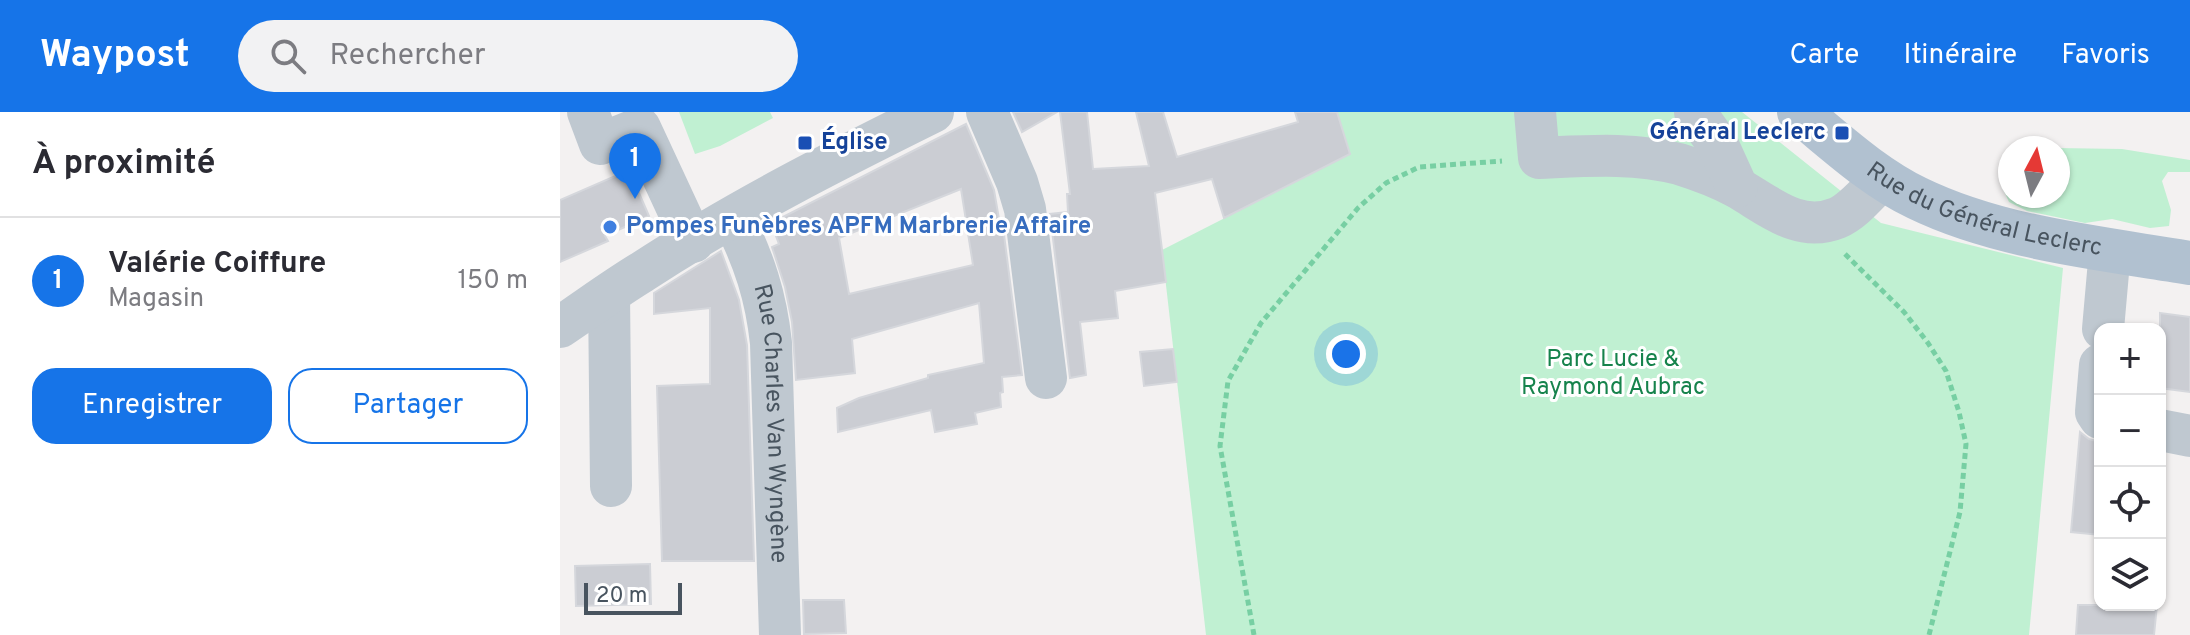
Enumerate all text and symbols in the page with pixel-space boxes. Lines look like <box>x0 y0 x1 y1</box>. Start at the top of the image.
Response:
search box <box>238 20 798 92</box>
text: Waypost <box>40 32 190 81</box>
icon: search <box>266 34 310 78</box>
text: Rechercher <box>330 38 486 75</box>
text: Carte <box>1790 38 1859 74</box>
text: Itinéraire <box>1903 38 2017 74</box>
text: Favoris <box>2061 38 2150 74</box>
place label: Général Leclerc <box>1649 118 1826 148</box>
marker: Général Leclerc <box>1833 124 1851 142</box>
place label: Église <box>821 126 888 158</box>
pin: 1 <box>609 133 661 199</box>
marker: Église <box>796 134 814 152</box>
north arrow <box>1998 136 2070 208</box>
text: À proximité <box>32 143 215 186</box>
street label: Rue du Général Leclerc <box>1860 156 2104 264</box>
place label: Pompes Funèbres APFM Marbrerie Affaire <box>626 212 1091 242</box>
marker: Pompes Funèbres APFM Marbrerie Affaire <box>601 218 619 236</box>
text: Valérie Coiffure <box>108 246 326 283</box>
text: 1 <box>53 265 63 298</box>
text: 150 m <box>457 265 528 298</box>
street label: Rue Charles Van Wyngène <box>745 281 793 564</box>
text: Magasin <box>108 283 204 316</box>
map controls <box>2094 323 2166 611</box>
button: + <box>2094 323 2166 395</box>
your location <box>1326 334 1366 374</box>
park label: Parc Lucie & Raymond Aubrac <box>1521 345 1705 403</box>
button: Enregistrer <box>32 368 272 444</box>
button: Partager <box>288 368 528 444</box>
button: − <box>2094 395 2166 467</box>
button: locate <box>2094 467 2166 539</box>
button: layers <box>2094 539 2166 611</box>
scale bar <box>584 579 682 615</box>
text: 20 m <box>596 583 647 610</box>

